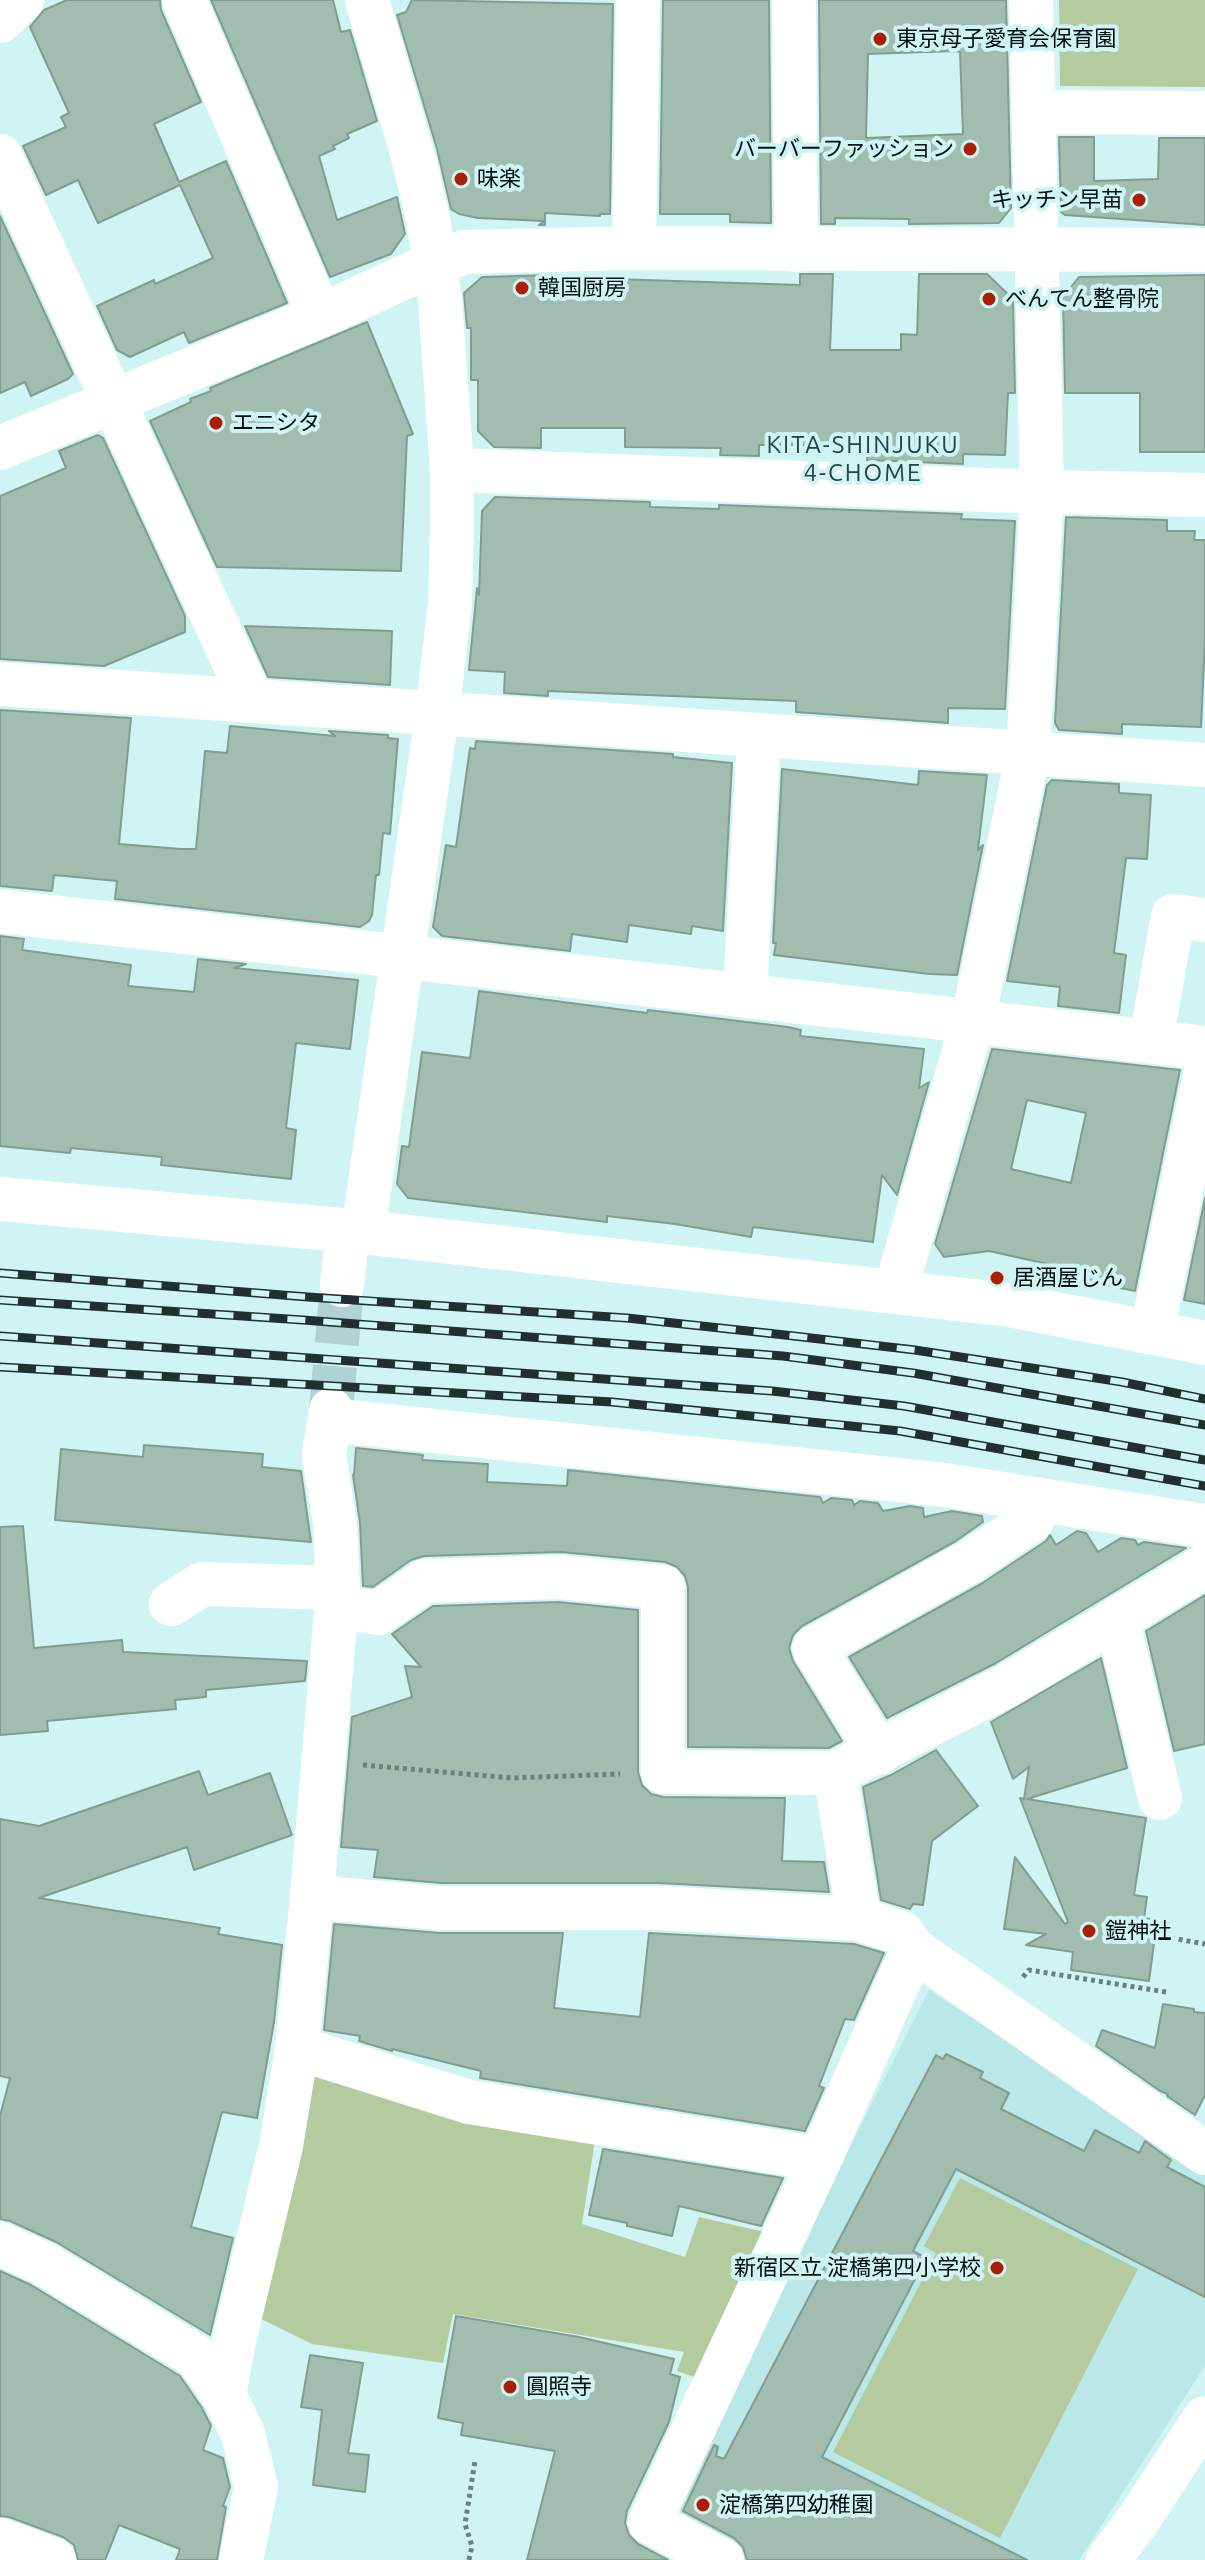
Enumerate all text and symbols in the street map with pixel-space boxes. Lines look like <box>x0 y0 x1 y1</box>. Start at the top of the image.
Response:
place label: 東京母子愛育会保育園 <box>896 26 1116 52</box>
marker: 東京母子愛育会保育園 <box>871 30 889 48</box>
place label: バーバーファッション <box>734 136 954 162</box>
marker: バーバーファッション <box>961 140 979 158</box>
place label: 味楽 <box>477 166 521 192</box>
marker: 味楽 <box>452 170 470 188</box>
place label: キッチン早苗 <box>991 187 1123 213</box>
marker: キッチン早苗 <box>1130 191 1148 209</box>
place label: 韓国厨房 <box>538 275 626 301</box>
marker: 韓国厨房 <box>513 279 531 297</box>
place label: べんてん整骨院 <box>1005 286 1159 312</box>
marker: べんてん整骨院 <box>980 290 998 308</box>
place label: エニシタ <box>232 410 320 436</box>
marker: エニシタ <box>207 414 225 432</box>
district label: KITA-SHINJUKU 4-CHOME <box>766 431 960 487</box>
place label: 居酒屋じん <box>1013 1265 1123 1291</box>
marker: 居酒屋じん <box>988 1269 1006 1287</box>
place label: 鎧神社 <box>1105 1918 1171 1944</box>
marker: 鎧神社 <box>1080 1922 1098 1940</box>
place label: 新宿区立 淀橋第四小学校 <box>734 2255 981 2281</box>
marker: 新宿区立 淀橋第四小学校 <box>988 2259 1006 2277</box>
place label: 圓照寺 <box>526 2374 592 2400</box>
marker: 圓照寺 <box>501 2378 519 2396</box>
place label: 淀橋第四幼稚園 <box>719 2492 873 2518</box>
marker: 淀橋第四幼稚園 <box>694 2496 712 2514</box>

